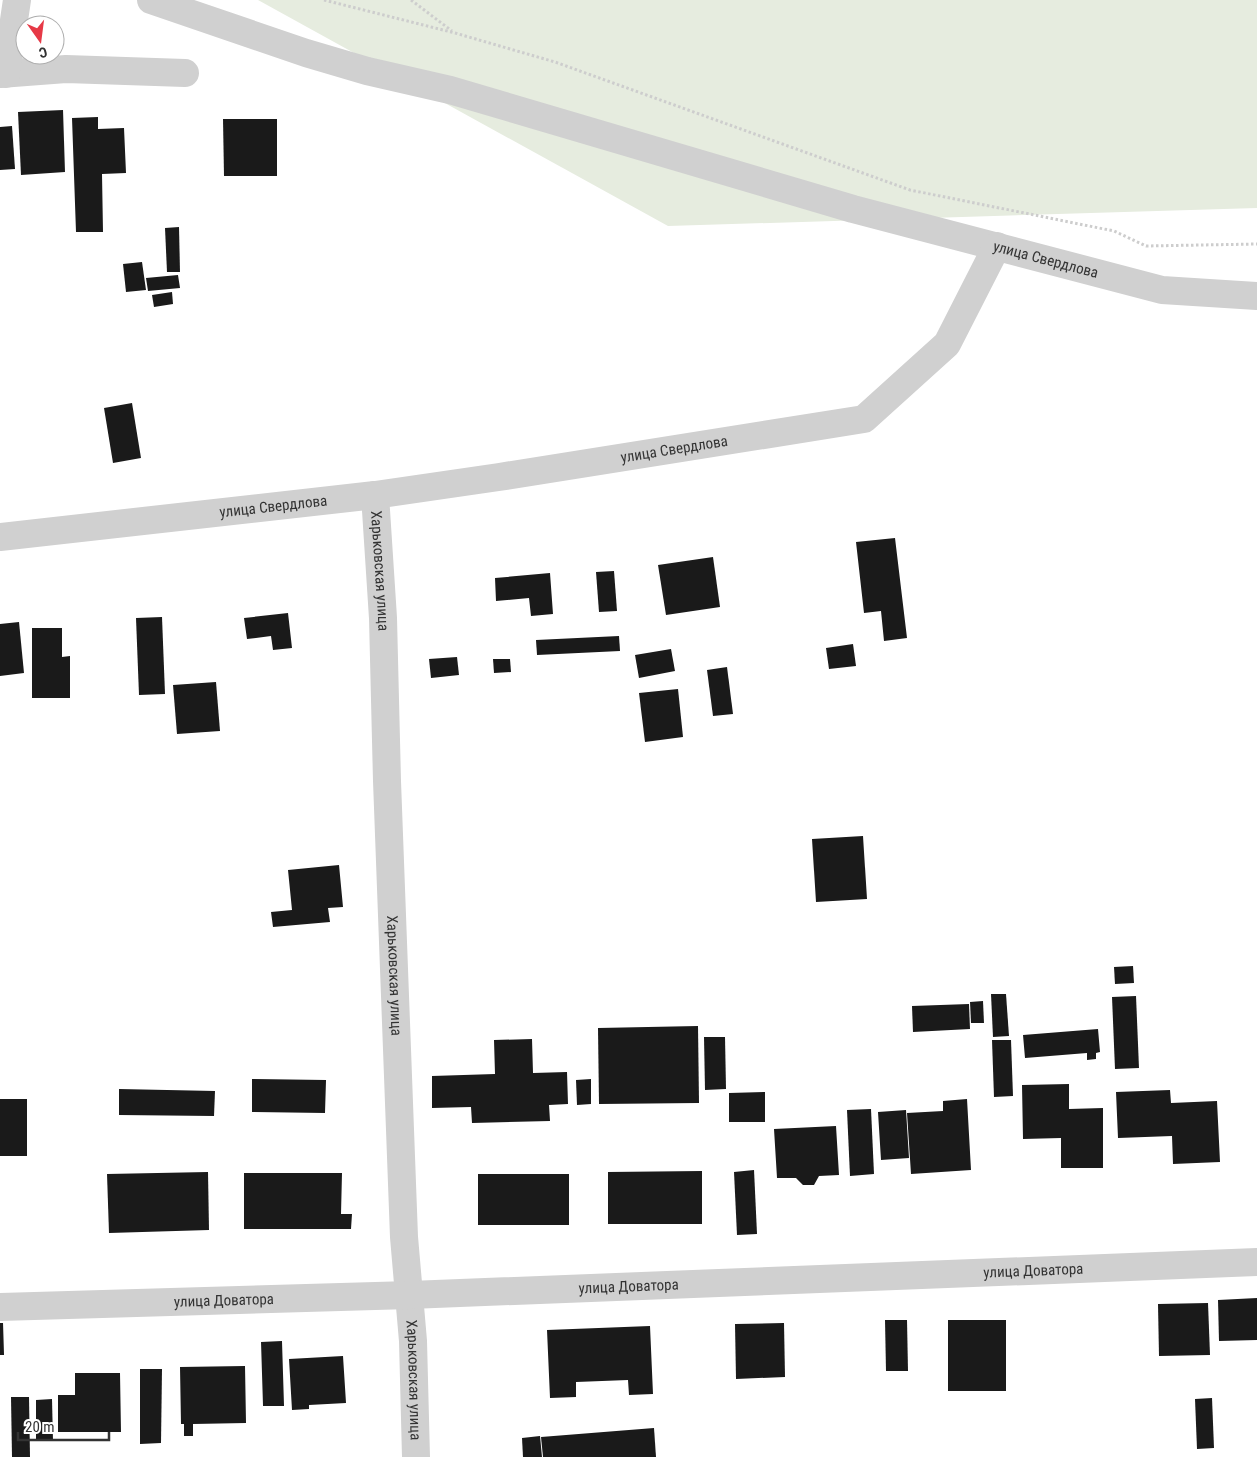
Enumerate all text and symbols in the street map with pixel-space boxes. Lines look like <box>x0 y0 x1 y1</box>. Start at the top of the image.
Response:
north arrow <box>15 15 65 65</box>
text: С <box>37 44 49 61</box>
street label: улица Свердлова <box>991 237 1100 282</box>
street label: улица Свердлова <box>619 432 729 467</box>
street label: улица Свердлова <box>219 491 328 521</box>
street label: Харьковская улица <box>367 510 392 631</box>
street label: Харьковская улица <box>383 915 405 1036</box>
street label: улица Доватора <box>983 1260 1084 1282</box>
street label: улица Доватора <box>578 1276 679 1297</box>
street label: улица Доватора <box>174 1290 274 1311</box>
street label: Харьковская улица <box>402 1319 425 1440</box>
scale bar <box>18 1410 109 1442</box>
text: 20 m <box>25 1418 55 1436</box>

